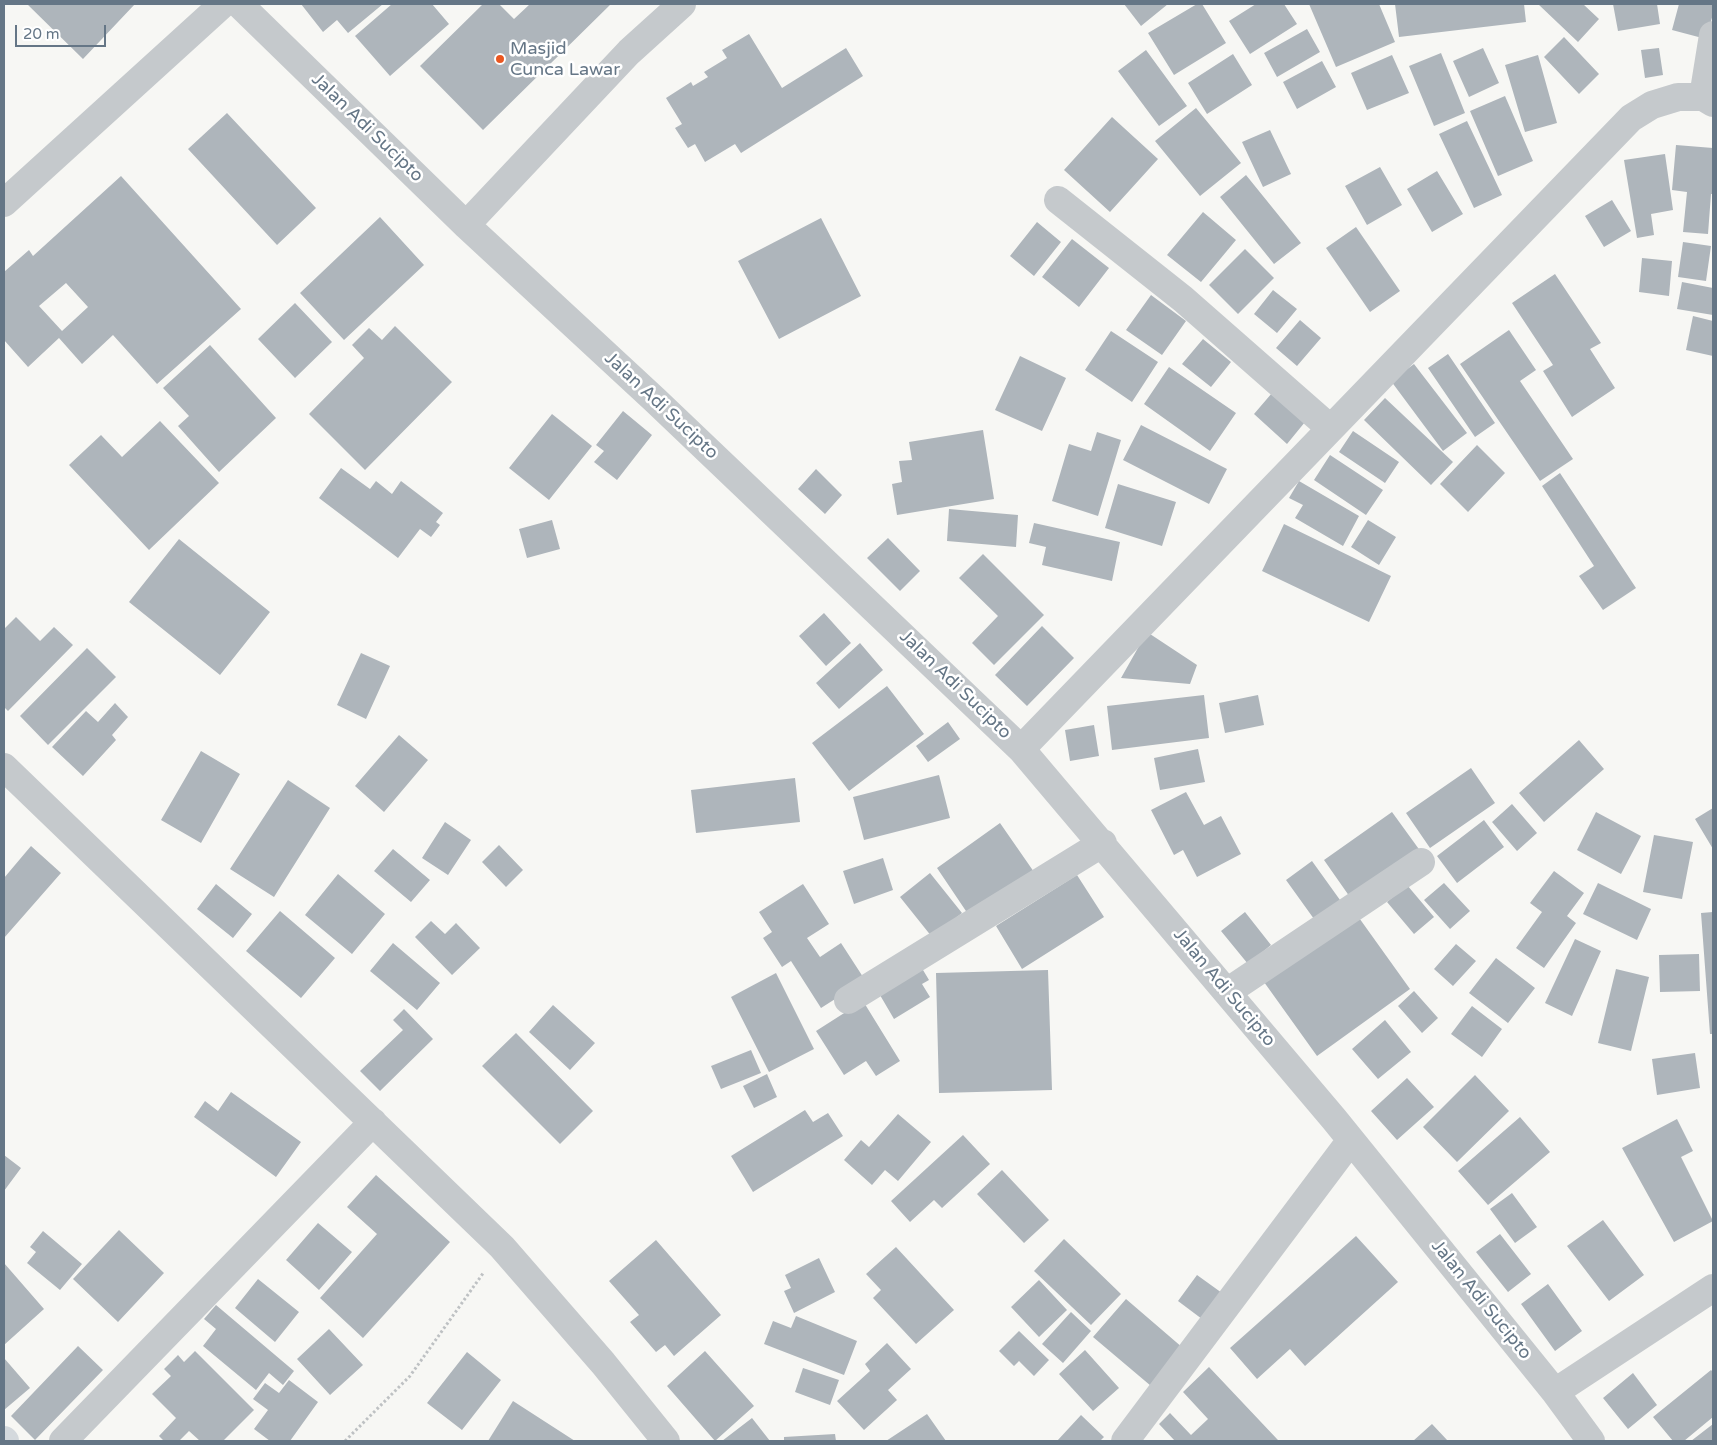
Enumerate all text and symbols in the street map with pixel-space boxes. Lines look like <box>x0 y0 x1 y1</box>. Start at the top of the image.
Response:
scale bar <box>18 15 109 47</box>
text: 20 m <box>23 25 60 43</box>
place label: Masjid Cunca Lawar <box>510 38 620 80</box>
marker: Masjid Cunca Lawar <box>494 53 506 65</box>
street label: Jalan Adi Sucipto <box>306 69 428 187</box>
street label: Jalan Adi Sucipto <box>600 348 722 464</box>
street label: Jalan Adi Sucipto <box>894 626 1016 744</box>
street label: Jalan Adi Sucipto <box>1168 925 1280 1051</box>
street label: Jalan Adi Sucipto <box>1426 1236 1536 1364</box>

